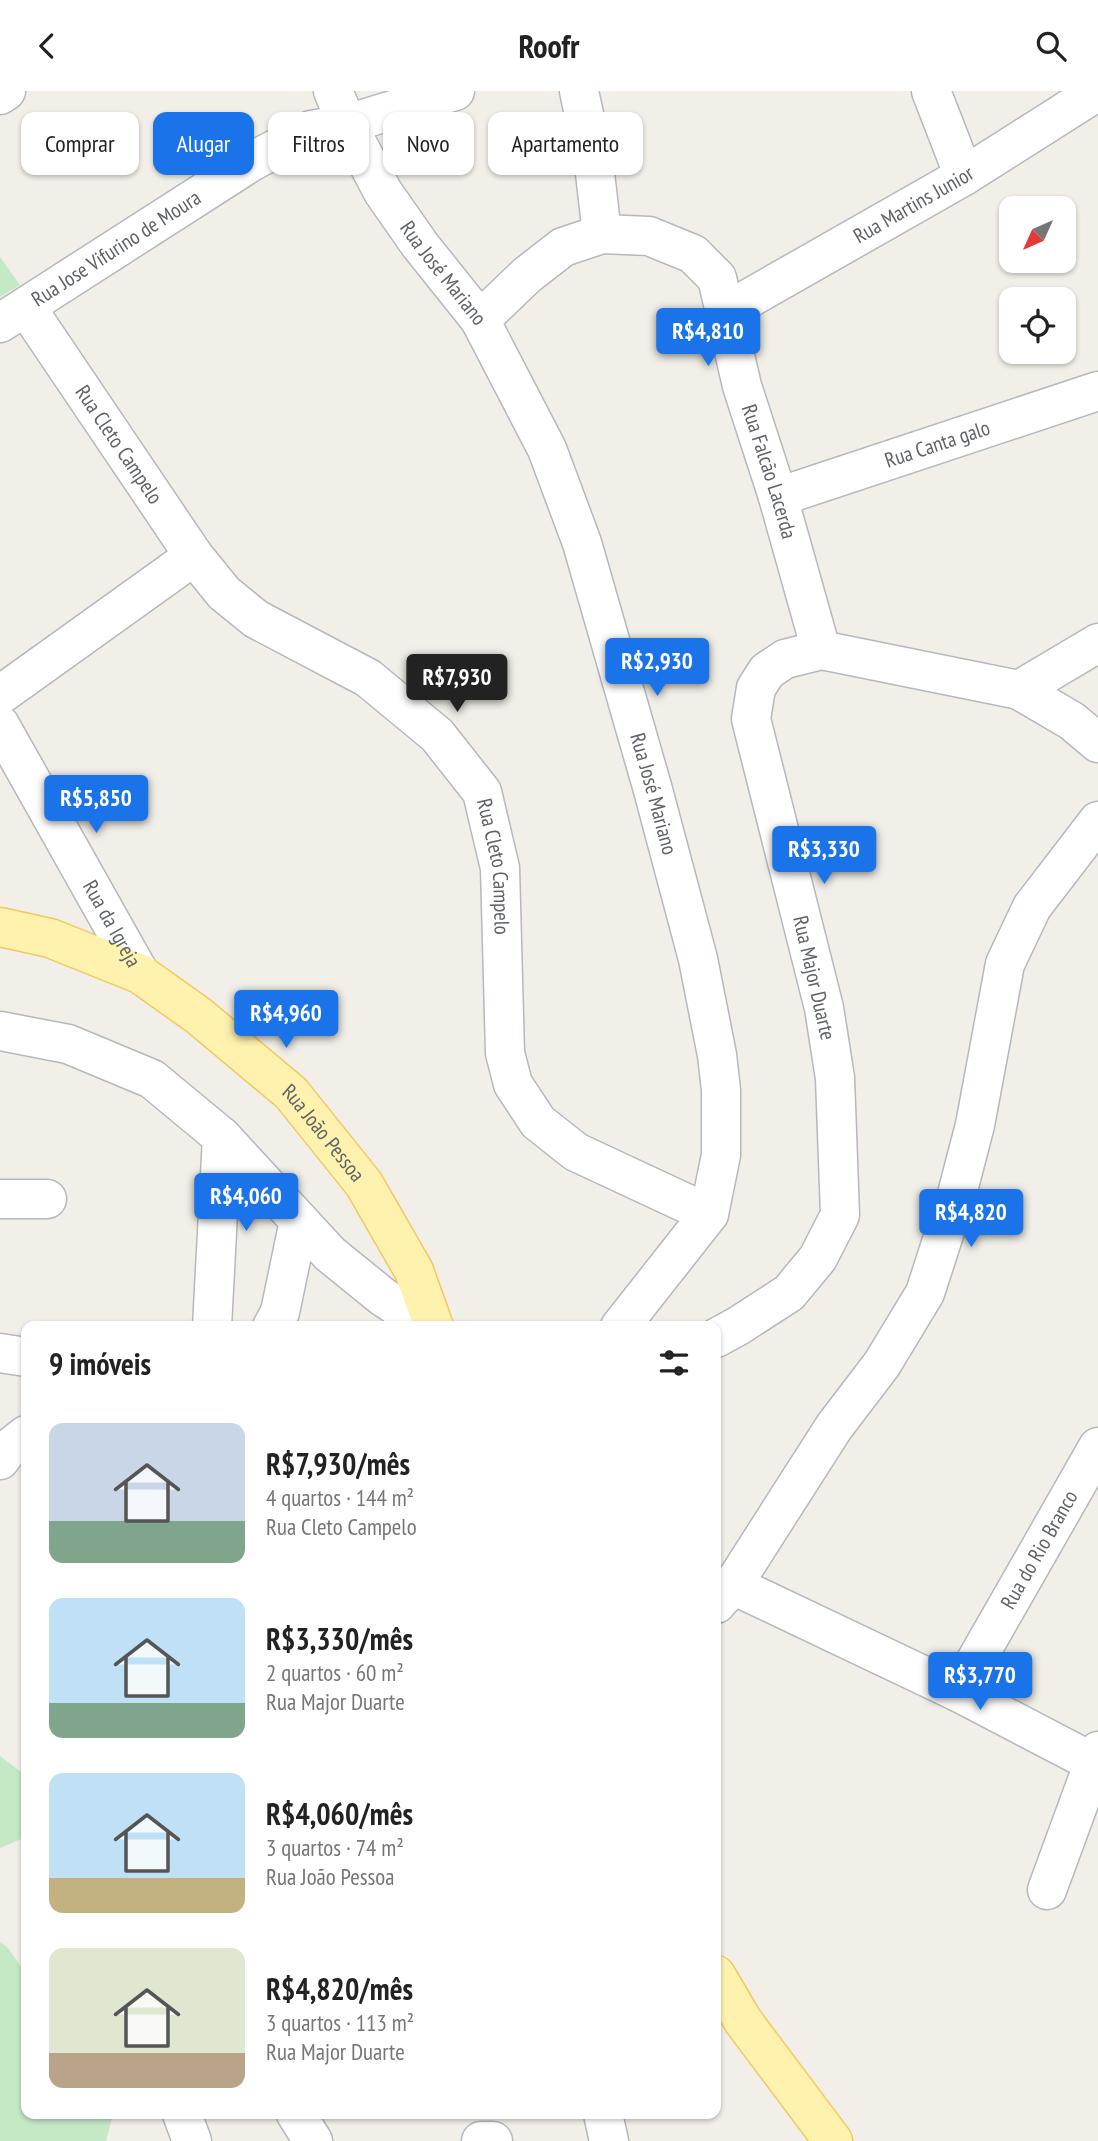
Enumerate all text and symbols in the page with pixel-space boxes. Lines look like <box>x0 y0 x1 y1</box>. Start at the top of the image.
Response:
text: Roofr <box>519 25 579 67</box>
icon: back <box>28 27 66 65</box>
icon: search <box>1032 27 1070 65</box>
chip: Comprar <box>21 112 139 175</box>
chip: Alugar <box>153 112 254 175</box>
chip: Filtros <box>268 112 369 175</box>
chip: Novo <box>383 112 474 175</box>
chip: Apartamento <box>488 112 643 175</box>
street label: Rua Martins Junior <box>848 159 979 249</box>
street label: Rua Jose Vifurino de Moura <box>26 184 206 312</box>
north arrow <box>999 196 1076 273</box>
map controls <box>999 196 1076 364</box>
street label: Rua José Mariano <box>394 216 493 331</box>
button: locate <box>999 287 1076 364</box>
pin: R$4,810 <box>643 309 773 368</box>
text: R$4,810 <box>672 316 744 345</box>
street label: Rua Cleto Campelo <box>70 380 169 509</box>
street label: Rua Falcão Lacerda <box>736 401 803 542</box>
street label: Rua Canta galo <box>881 414 993 474</box>
pin: R$2,930 <box>592 639 722 698</box>
text: R$2,930 <box>621 646 693 675</box>
pin: R$7,930 <box>392 655 522 714</box>
text: R$7,930 <box>422 662 492 691</box>
street label: Rua José Mariano <box>624 730 684 858</box>
pin: R$5,850 <box>31 775 161 835</box>
text: R$5,850 <box>60 783 132 812</box>
street label: Rua Cleto Campelo <box>471 796 516 935</box>
pin: R$3,330 <box>759 827 889 886</box>
text: R$3,330 <box>788 834 860 863</box>
street label: Rua da Igreja <box>77 875 147 972</box>
street label: Rua Major Duarte <box>787 913 842 1043</box>
pin: R$4,960 <box>221 991 351 1050</box>
text: R$4,960 <box>250 998 322 1027</box>
street label: Rua João Pessoa <box>277 1078 371 1187</box>
pin: R$4,060 <box>181 1173 311 1233</box>
text: R$4,060 <box>210 1181 282 1210</box>
pin: R$4,820 <box>906 1189 1036 1249</box>
text: R$4,820 <box>935 1197 1007 1226</box>
text: 9 imóveis <box>49 1344 151 1383</box>
icon: filters <box>655 1344 693 1382</box>
text: R$7,930/mês <box>266 1444 410 1483</box>
icon: home <box>105 1451 189 1535</box>
text: 4 quartos · 144 m² <box>266 1483 414 1512</box>
street label: Rua do Rio Branco <box>994 1485 1083 1614</box>
text: Rua Cleto Campelo <box>266 1512 417 1541</box>
text: R$3,330/mês <box>266 1619 413 1658</box>
icon: home <box>105 1626 189 1710</box>
pin: R$3,770 <box>915 1653 1045 1712</box>
text: 2 quartos · 60 m² <box>266 1658 404 1687</box>
text: R$3,770 <box>944 1660 1016 1689</box>
text: Rua Major Duarte <box>266 1687 405 1716</box>
text: R$4,060/mês <box>266 1794 413 1833</box>
icon: home <box>105 1801 189 1885</box>
text: 3 quartos · 74 m² <box>266 1833 404 1862</box>
text: Rua João Pessoa <box>266 1862 394 1891</box>
text: R$4,820/mês <box>266 1969 413 2008</box>
icon: home <box>105 1976 189 2060</box>
text: 3 quartos · 113 m² <box>266 2008 414 2037</box>
text: Rua Major Duarte <box>266 2037 405 2066</box>

